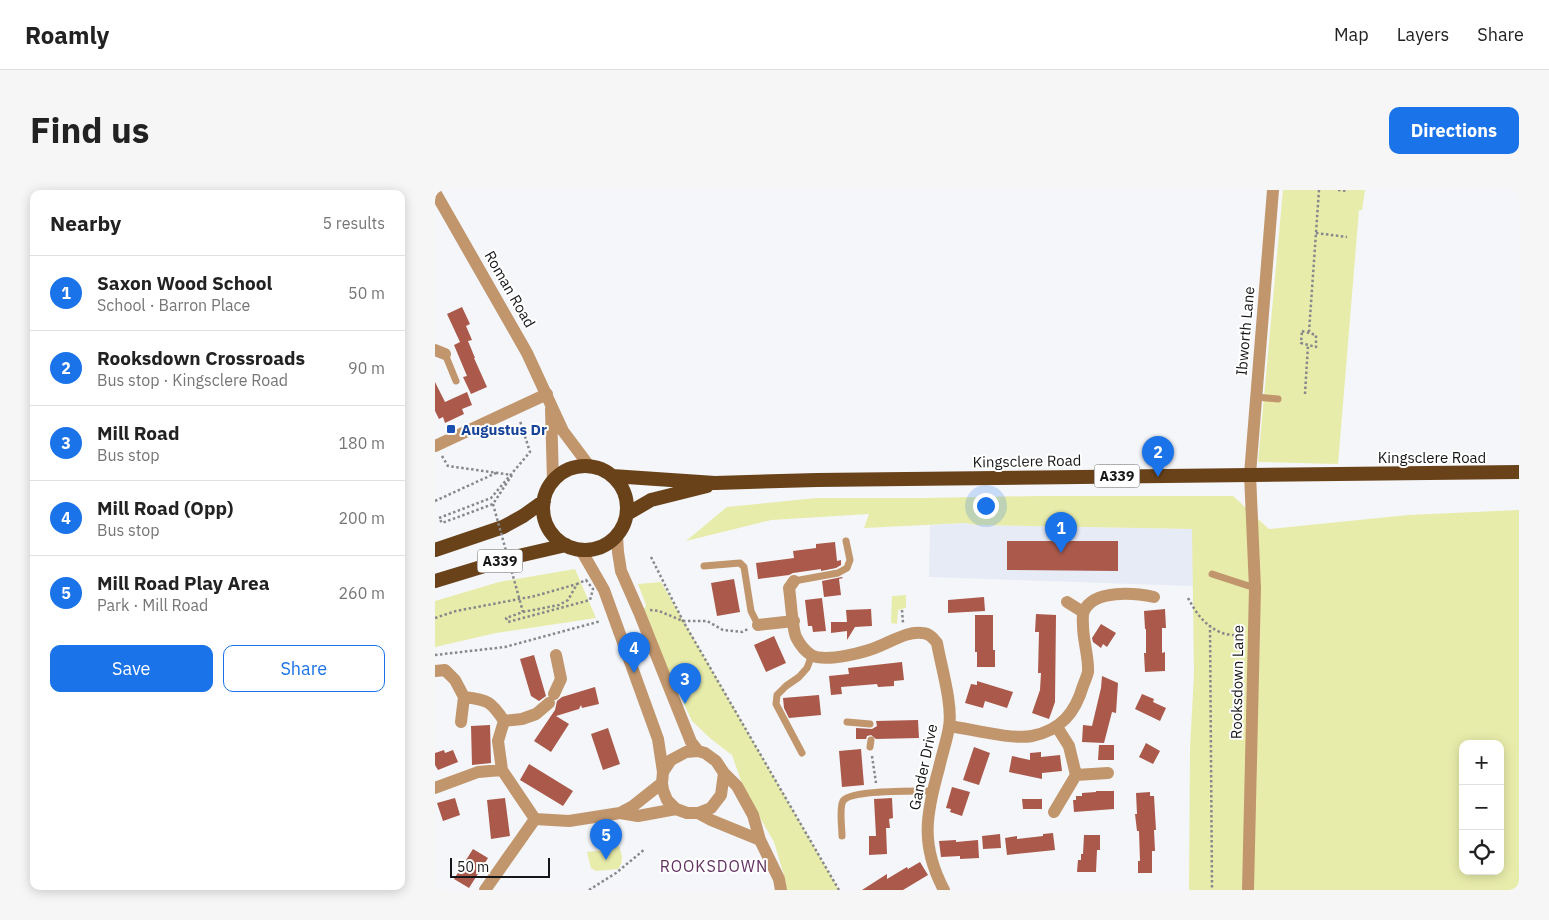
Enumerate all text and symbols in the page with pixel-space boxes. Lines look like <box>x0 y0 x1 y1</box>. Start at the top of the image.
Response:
text: Roamly <box>25 19 109 51</box>
text: Map <box>1334 23 1369 46</box>
text: Layers <box>1397 23 1449 46</box>
text: Share <box>1477 23 1524 46</box>
text: Find us <box>30 107 149 153</box>
button: Directions <box>1389 107 1519 154</box>
text: Nearby <box>50 209 121 237</box>
text: 5 results <box>322 213 385 233</box>
street label: Roman Road <box>480 247 540 331</box>
text: Saxon Wood School <box>97 271 272 295</box>
text: 1 <box>61 283 71 303</box>
text: 50 m <box>348 283 385 303</box>
street label: Ibworth Lane <box>1232 286 1258 376</box>
text: School · Barron Place <box>97 295 250 315</box>
text: Rooksdown Crossroads <box>97 346 305 370</box>
text: 2 <box>61 358 71 378</box>
text: 90 m <box>348 358 385 378</box>
text: Bus stop · Kingsclere Road <box>97 370 288 390</box>
place label: Augustus Dr <box>461 420 547 439</box>
text: Mill Road <box>97 421 179 445</box>
marker: Augustus Dr <box>445 423 457 435</box>
text: 3 <box>61 433 71 453</box>
text: 180 m <box>338 433 385 453</box>
pin: 2 <box>1142 436 1174 477</box>
text: Bus stop <box>97 445 160 465</box>
street label: Kingsclere Road <box>1378 448 1486 467</box>
street label: Kingsclere Road <box>973 451 1081 471</box>
road number: A339 <box>1095 464 1139 488</box>
your location <box>973 493 999 519</box>
text: Mill Road (Opp) <box>97 496 233 520</box>
text: 4 <box>61 508 71 528</box>
text: 200 m <box>338 508 385 528</box>
pin: 1 <box>1045 512 1077 553</box>
text: Bus stop <box>97 520 160 540</box>
road number: A339 <box>477 550 523 572</box>
text: Mill Road Play Area <box>97 571 270 595</box>
text: 5 <box>61 583 71 603</box>
text: 260 m <box>338 583 385 603</box>
text: Park · Mill Road <box>97 595 208 615</box>
street label: Rooksdown Lane <box>1227 625 1247 739</box>
pin: 4 <box>618 632 650 673</box>
button: Save <box>50 645 213 692</box>
button: Share <box>223 645 385 692</box>
pin: 3 <box>669 663 701 704</box>
street label: Gander Drive <box>905 722 941 812</box>
map controls <box>1459 740 1504 875</box>
button: + <box>1459 740 1504 785</box>
button: − <box>1459 785 1504 830</box>
pin: 5 <box>590 819 622 860</box>
button: locate <box>1459 830 1504 875</box>
scale bar <box>450 855 550 878</box>
district label: ROOKSDOWN <box>660 856 768 876</box>
text: 50 m <box>457 858 489 876</box>

